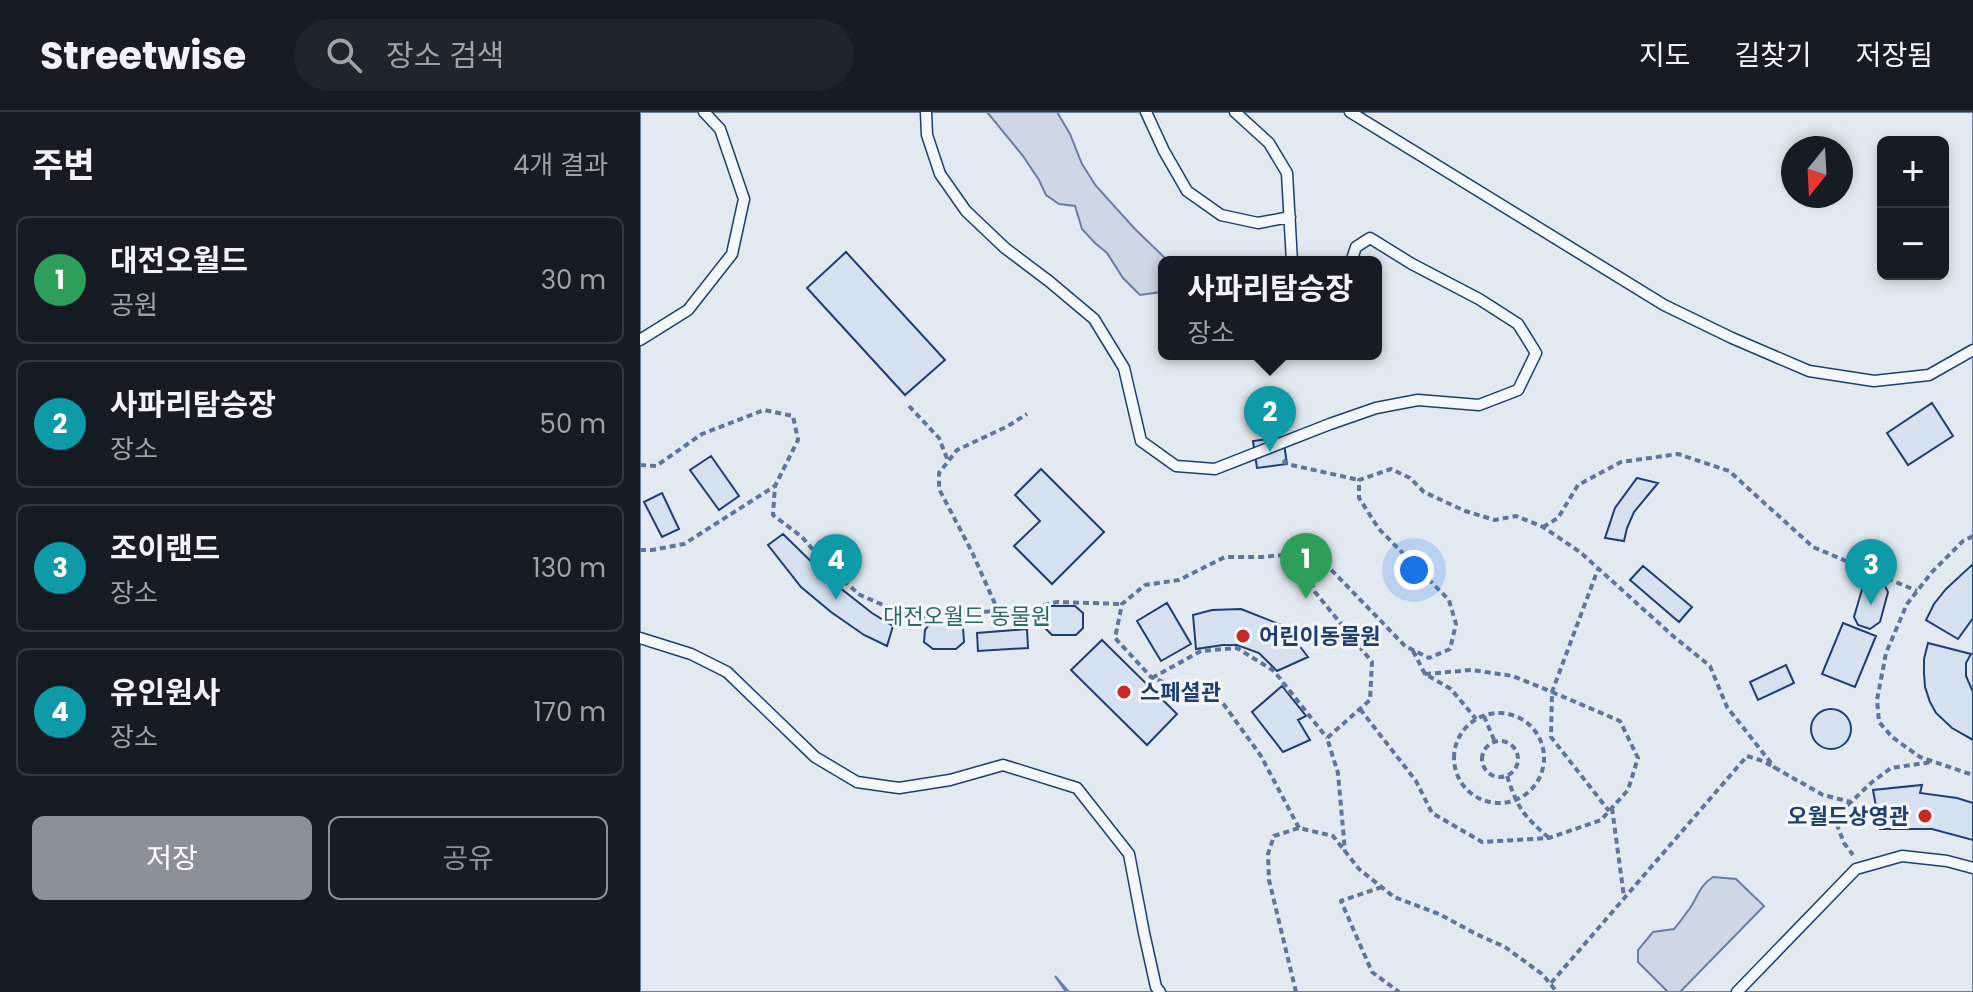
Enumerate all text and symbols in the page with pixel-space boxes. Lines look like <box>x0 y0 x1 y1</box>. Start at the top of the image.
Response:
search box <box>294 19 854 91</box>
text: Streetwise <box>40 29 246 82</box>
icon: search <box>322 33 366 77</box>
text: 장소 검색 <box>386 34 504 77</box>
text: 지도 <box>1639 36 1690 75</box>
text: 길찾기 <box>1734 36 1812 75</box>
text: 저장됨 <box>1856 36 1933 75</box>
north arrow <box>1781 136 1853 208</box>
map controls <box>1877 136 1949 280</box>
button: + <box>1877 136 1949 208</box>
text: 주변 <box>32 141 95 189</box>
text: 4개 결과 <box>513 147 608 183</box>
button: − <box>1877 208 1949 280</box>
text: 대전오월드 <box>110 239 248 282</box>
popup <box>1158 256 1382 360</box>
text: 1 <box>55 262 65 298</box>
text: 30 m <box>541 262 606 298</box>
text: 사파리탐승장 <box>1187 267 1353 310</box>
text: 공원 <box>110 287 158 323</box>
text: 장소 <box>1187 315 1235 351</box>
text: 사파리탐승장 <box>110 383 276 426</box>
pin: 2 <box>1244 386 1296 452</box>
text: 2 <box>53 406 67 442</box>
text: 50 m <box>540 406 606 442</box>
text: 장소 <box>110 431 158 467</box>
text: 조이랜드 <box>110 527 220 570</box>
pin: 1 <box>1280 533 1332 599</box>
pin: 4 <box>810 534 862 600</box>
pin: 3 <box>1845 539 1897 605</box>
text: 3 <box>52 550 68 586</box>
text: 130 m <box>532 550 606 586</box>
your location <box>1394 550 1434 590</box>
text: 장소 <box>110 575 158 611</box>
park label: 대전오월드 동물원 <box>883 601 1051 632</box>
place label: 어린이동물원 <box>1259 621 1380 652</box>
marker: 어린이동물원 <box>1234 627 1252 645</box>
text: 유인원사 <box>110 671 220 714</box>
place label: 스페셜관 <box>1140 677 1221 708</box>
marker: 스페셜관 <box>1115 683 1133 701</box>
text: 4 <box>51 694 69 730</box>
text: 170 m <box>533 694 606 730</box>
text: 장소 <box>110 719 158 755</box>
place label: 오월드상영관 <box>1788 801 1909 832</box>
marker: 오월드상영관 <box>1916 807 1934 825</box>
button: 저장 <box>32 816 312 900</box>
button: 공유 <box>328 816 608 900</box>

